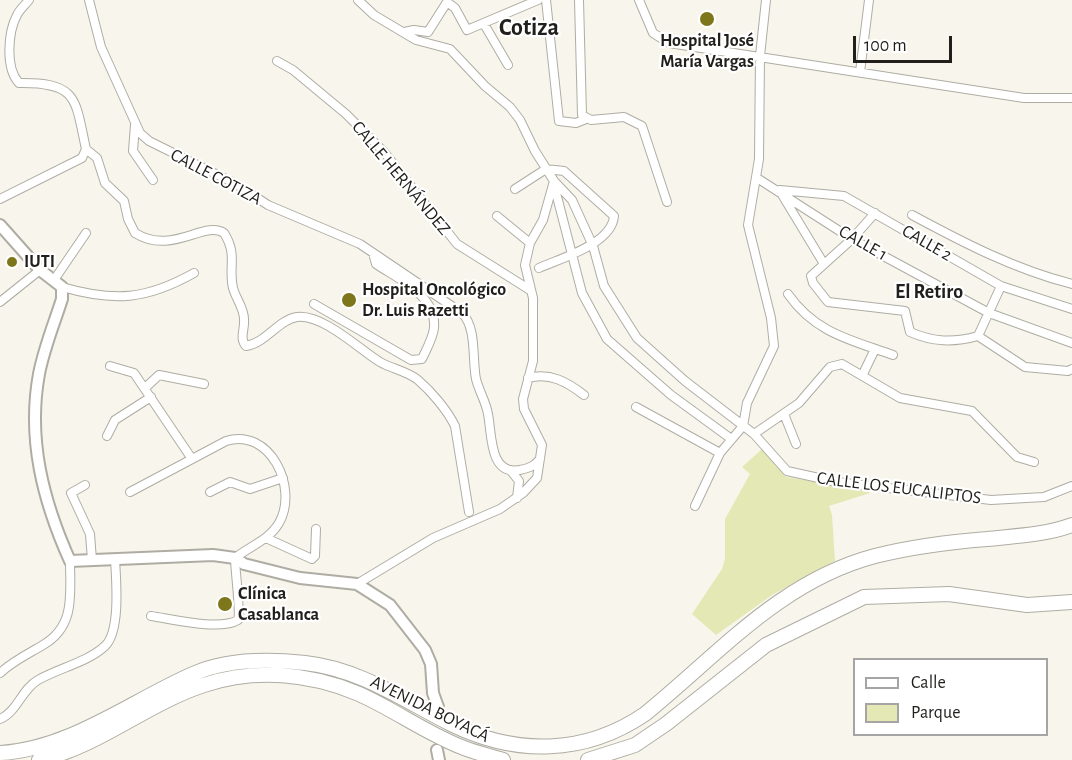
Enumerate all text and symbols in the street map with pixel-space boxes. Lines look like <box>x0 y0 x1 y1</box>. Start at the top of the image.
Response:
marker: Hospital José María Vargas <box>698 10 716 28</box>
district label: Cotiza <box>499 14 559 42</box>
scale bar <box>856 24 955 62</box>
place label: Hospital José María Vargas <box>660 30 754 72</box>
text: 100 m <box>864 37 907 55</box>
street label: CALLE HERNÁNDEZ <box>347 117 455 239</box>
street label: CALLE COTIZA <box>167 144 265 210</box>
street label: CALLE 2 <box>898 220 956 266</box>
street label: CALLE 1 <box>835 221 891 265</box>
place label: IUTI <box>24 251 55 273</box>
marker: IUTI <box>5 255 19 269</box>
place label: Hospital Oncológico Dr. Luis Razetti <box>362 279 506 322</box>
district label: El Retiro <box>895 280 963 304</box>
marker: Hospital Oncológico Dr. Luis Razetti <box>340 291 358 309</box>
street label: CALLE LOS EUCALIPTOS <box>816 467 982 509</box>
place label: Clínica Casablanca <box>238 583 319 626</box>
marker: Clínica Casablanca <box>216 595 234 613</box>
legend <box>853 658 1048 736</box>
street label: AVENIDA BOYACÁ <box>367 671 493 747</box>
text: Calle <box>911 674 946 692</box>
text: Parque <box>911 704 960 722</box>

